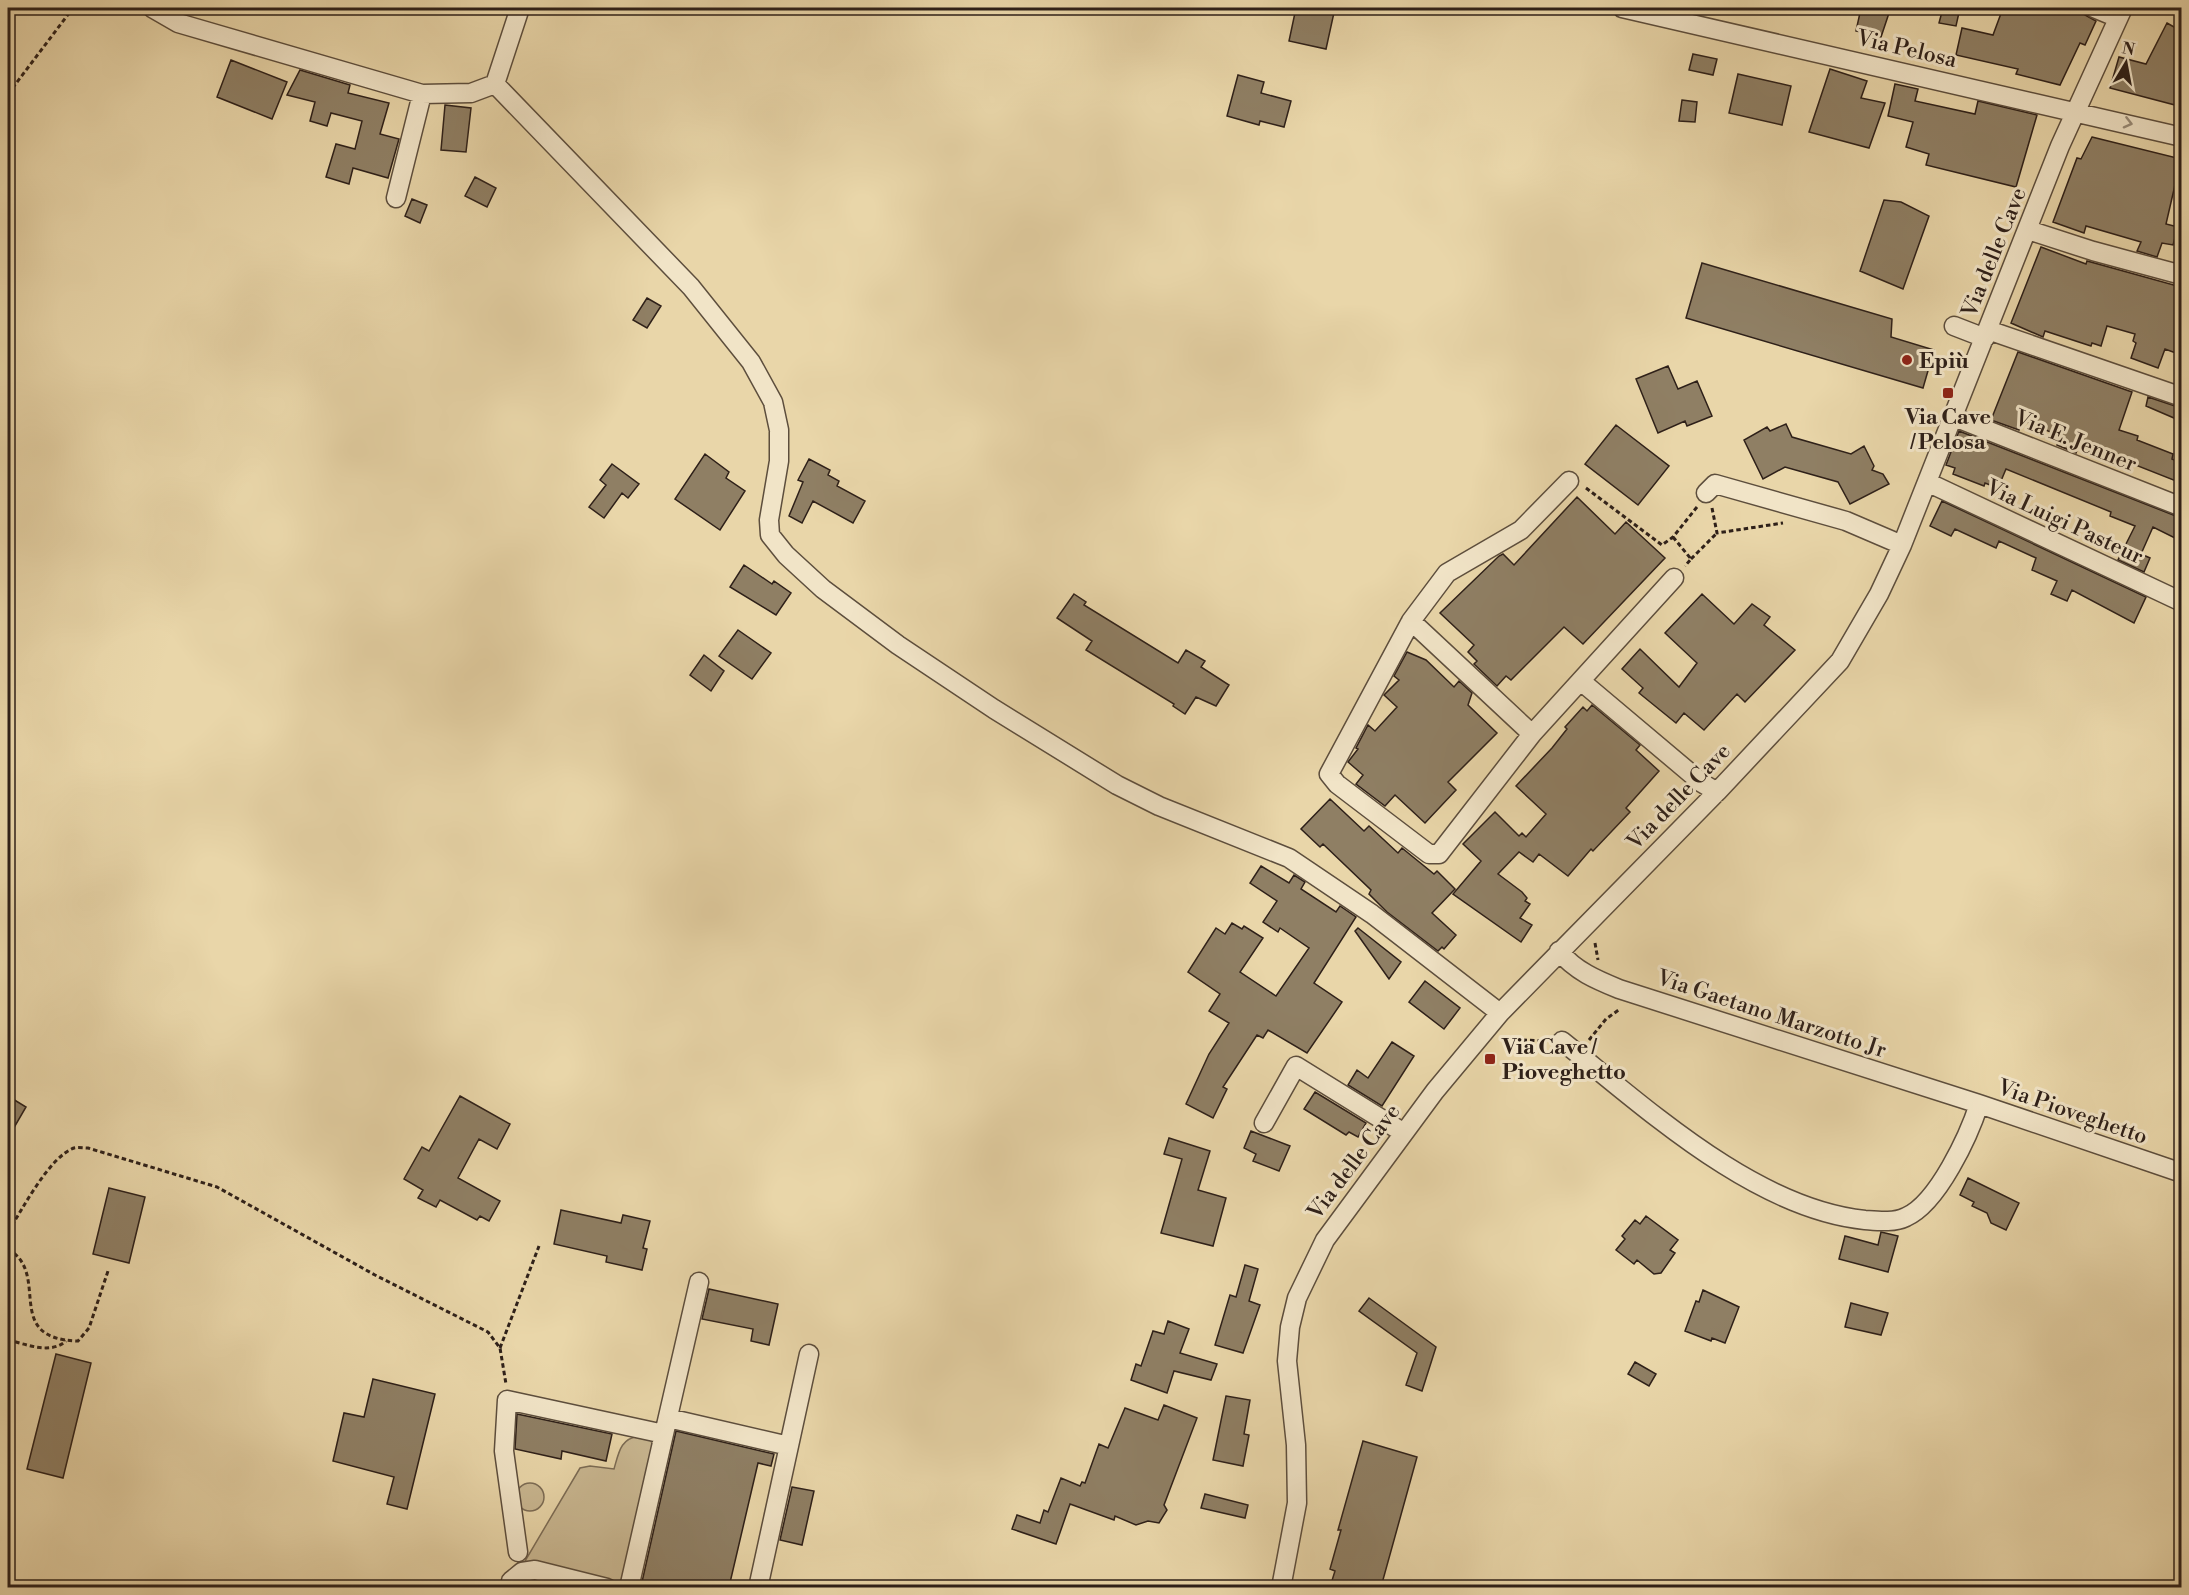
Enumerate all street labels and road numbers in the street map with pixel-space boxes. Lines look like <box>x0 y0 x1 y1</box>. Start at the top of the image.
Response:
street label: Via Pelosa <box>1853 25 1960 74</box>
street label: Via delle Cave <box>1956 184 2033 322</box>
street label: Via E. Jenner <box>2009 404 2141 478</box>
street label: Via Luigi Pasteur <box>1980 474 2147 571</box>
street label: Via delle Cave <box>1621 738 1737 857</box>
street label: Via Gaetano Marzotto Jr <box>1652 964 1890 1064</box>
street label: Via Pioveghetto <box>1993 1074 2151 1151</box>
street label: Via delle Cave <box>1301 1099 1406 1226</box>

